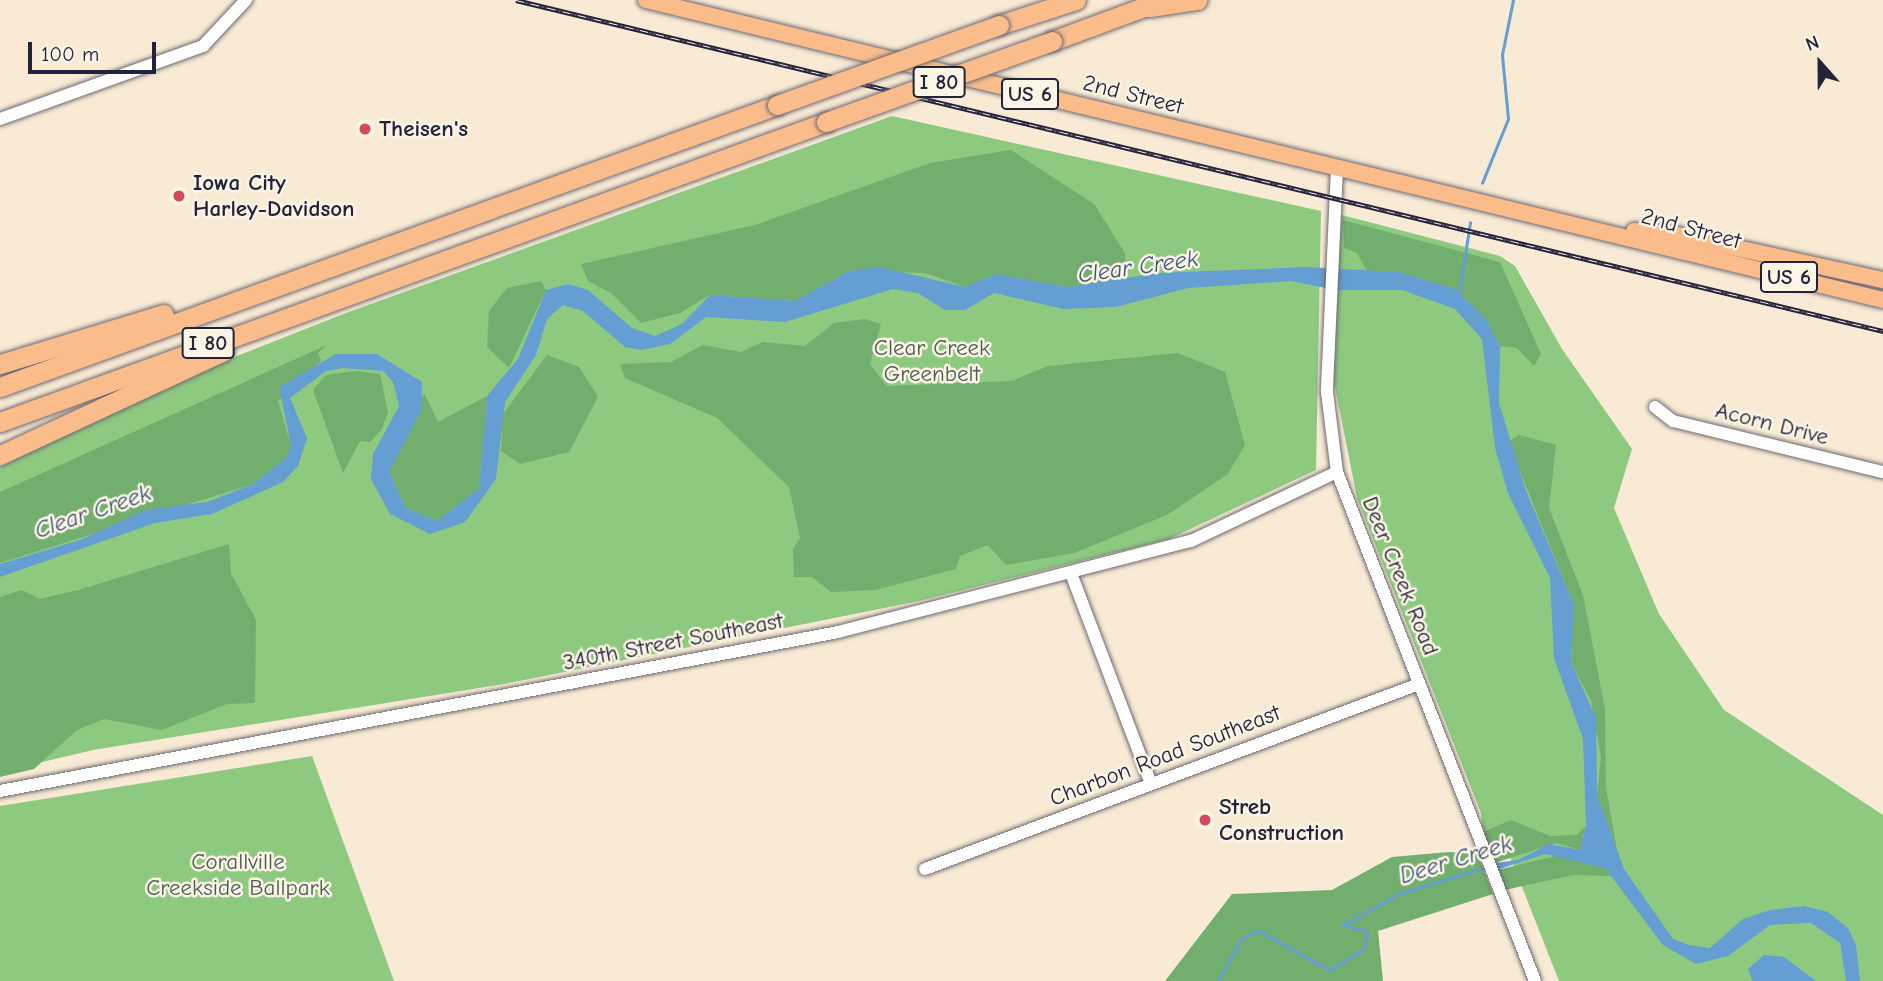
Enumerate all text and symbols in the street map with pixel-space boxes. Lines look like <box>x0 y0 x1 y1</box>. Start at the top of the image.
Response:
scale bar <box>32 28 159 72</box>
north arrow <box>1785 28 1855 98</box>
text: N <box>1803 31 1822 56</box>
text: 100 m <box>41 42 99 66</box>
road number: I 80 <box>911 64 967 100</box>
street label: 2nd Street <box>1080 69 1186 121</box>
road number: US 6 <box>1000 76 1060 112</box>
place label: Theisen's <box>379 115 468 143</box>
marker: Theisen's <box>357 121 373 137</box>
place label: Iowa City Harley-Davidson <box>193 169 355 223</box>
marker: Iowa City Harley-Davidson <box>171 188 187 204</box>
street label: 2nd Street <box>1638 202 1744 256</box>
water label: Clear Creek <box>1076 244 1200 290</box>
road number: US 6 <box>1759 260 1819 294</box>
road number: I 80 <box>180 326 236 360</box>
park label: Clear Creek Greenbelt <box>874 334 990 388</box>
street label: Acorn Drive <box>1713 397 1831 451</box>
water label: Clear Creek <box>31 479 155 545</box>
street label: Deer Creek Road <box>1356 493 1444 659</box>
street label: 340th Street Southeast <box>561 607 785 677</box>
street label: Charbon Road Southeast <box>1046 699 1284 813</box>
place label: Streb Construction <box>1219 793 1344 847</box>
marker: Streb Construction <box>1197 812 1213 828</box>
water label: Deer Creek <box>1396 829 1516 891</box>
park label: Corallville Creekside Ballpark <box>146 848 330 902</box>

